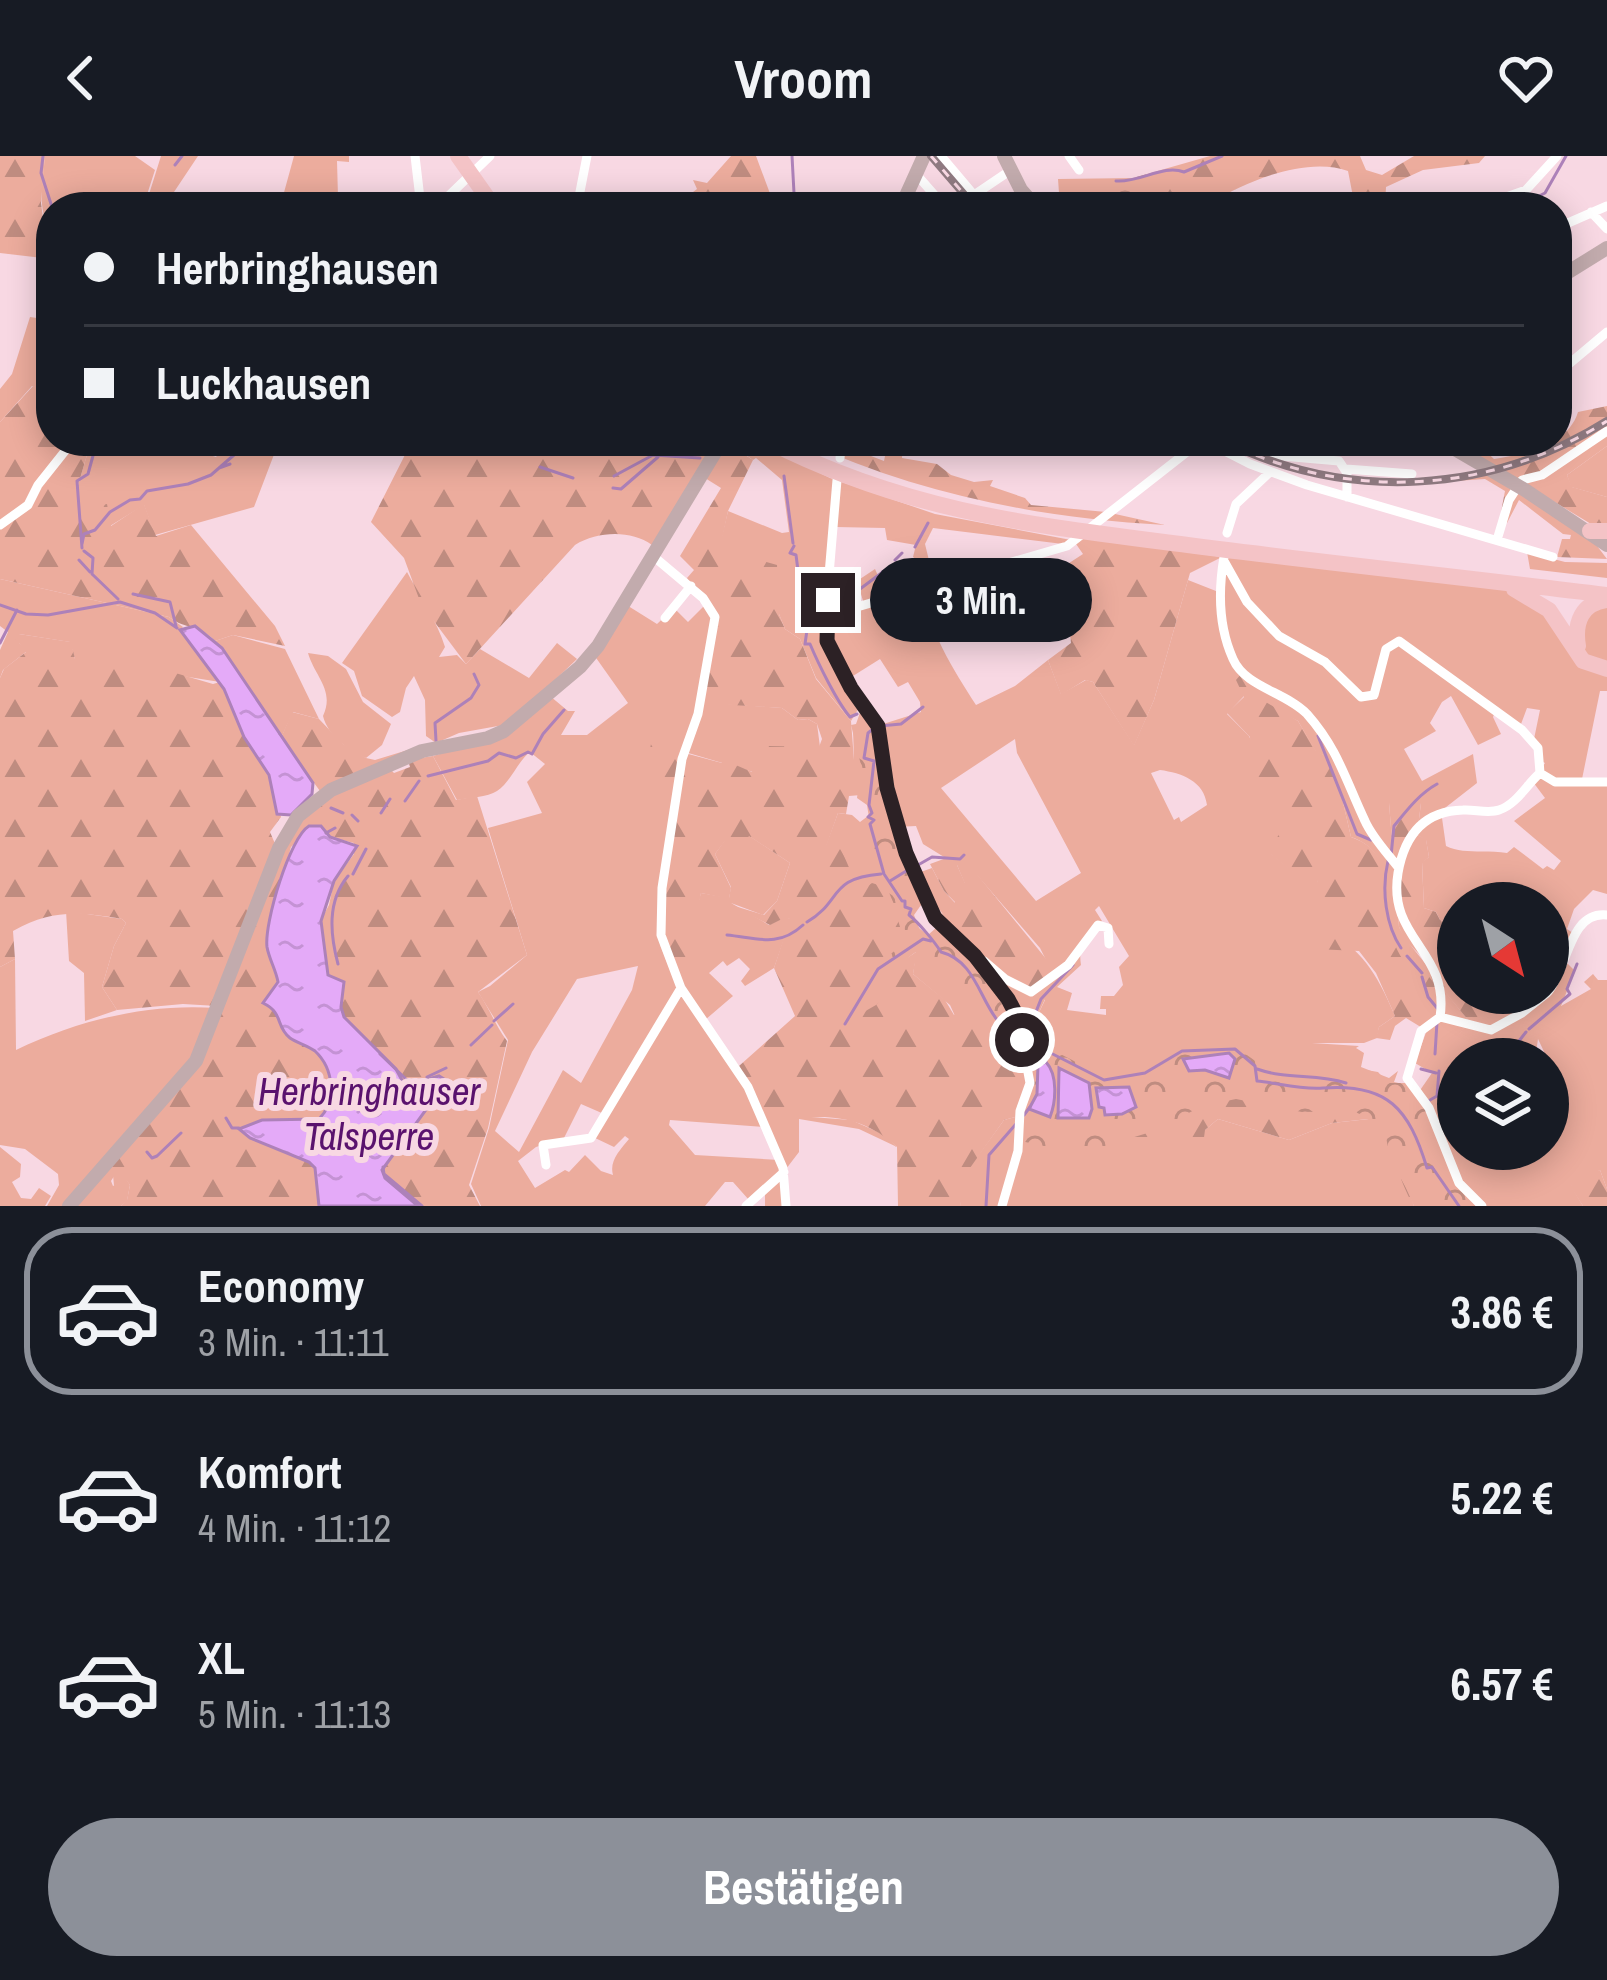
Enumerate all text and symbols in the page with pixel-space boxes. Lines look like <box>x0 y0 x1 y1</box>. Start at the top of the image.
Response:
text: Vroom <box>735 42 872 115</box>
icon: back <box>48 45 114 111</box>
icon: heart <box>1493 45 1559 111</box>
text: Herbringhausen <box>156 237 439 298</box>
text: Luckhausen <box>156 352 371 413</box>
callout: 3 Min. <box>870 558 1092 642</box>
route end <box>801 573 855 627</box>
text: 3 Min. <box>936 574 1026 626</box>
north arrow <box>1437 882 1569 1014</box>
map controls <box>1437 882 1569 1170</box>
route start <box>995 1013 1049 1067</box>
button: layers <box>1437 1038 1569 1170</box>
water label: Herbringhauser Talsperre <box>258 1065 481 1162</box>
text: Economy <box>198 1255 364 1316</box>
icon: car <box>54 1257 162 1365</box>
text: 3.86 € <box>1450 1281 1553 1342</box>
text: 3 Min. · 11:11 <box>198 1316 389 1368</box>
text: Komfort <box>198 1441 341 1502</box>
icon: car <box>54 1443 162 1551</box>
text: 5.22 € <box>1450 1467 1553 1528</box>
text: 4 Min. · 11:12 <box>198 1502 391 1554</box>
text: XL <box>198 1627 245 1688</box>
icon: car <box>54 1629 162 1737</box>
text: 6.57 € <box>1450 1653 1553 1714</box>
text: 5 Min. · 11:13 <box>198 1688 391 1740</box>
button: Bestätigen <box>48 1818 1559 1956</box>

